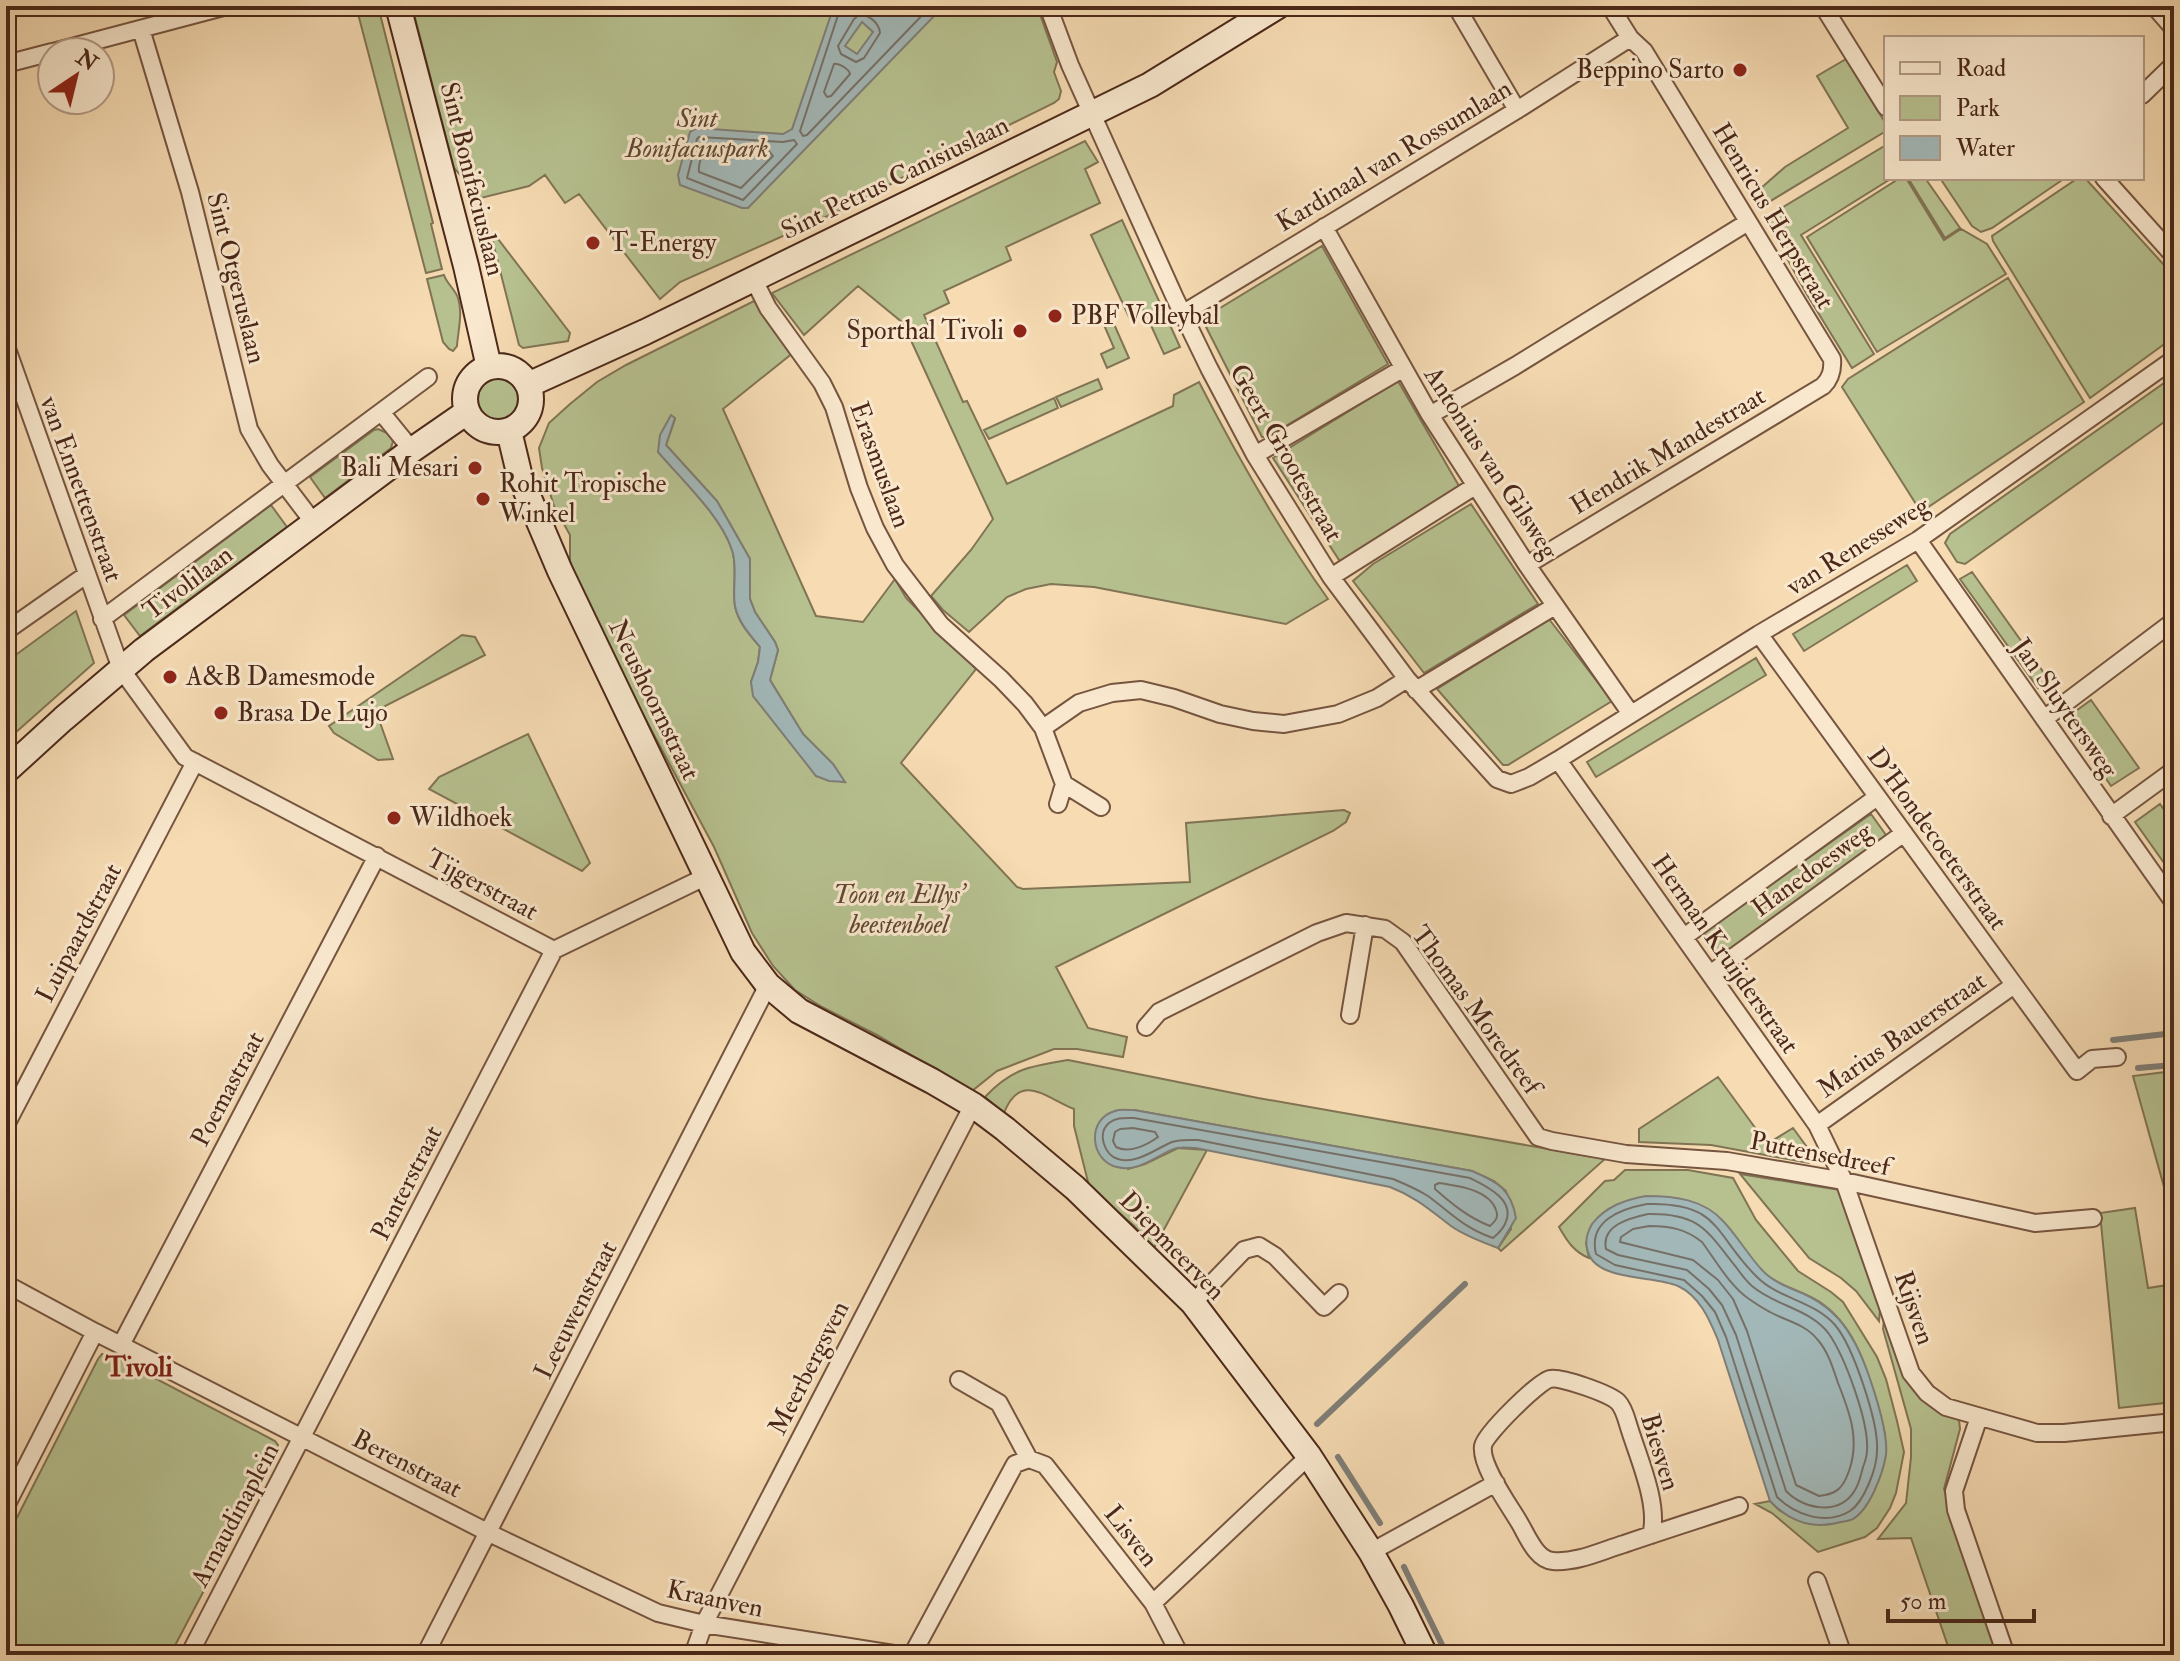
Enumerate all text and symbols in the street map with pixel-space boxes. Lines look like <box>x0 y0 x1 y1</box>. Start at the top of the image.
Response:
north arrow <box>36 36 116 116</box>
legend <box>1884 36 2144 180</box>
text: N <box>70 43 103 78</box>
text: Road <box>1956 53 2006 84</box>
place label: Beppino Sarto <box>1576 54 1724 87</box>
marker: Beppino Sarto <box>1731 61 1749 79</box>
street label: Kardinaal van Rossumlaan <box>1270 73 1518 239</box>
street label: Sint Bonifaciuslaan <box>432 79 512 279</box>
text: Park <box>1956 93 2000 124</box>
park label: Sint Bonifaciuspark <box>623 103 769 165</box>
street label: Sint Petrus Canisiuslaan <box>776 109 1014 247</box>
street label: Henricus Herpstraat <box>1704 117 1841 315</box>
text: Water <box>1955 133 2015 164</box>
street label: Sint Otgeruslaan <box>199 189 273 367</box>
place label: T-Energy <box>609 227 717 259</box>
marker: T-Energy <box>584 234 602 252</box>
place label: PBF Volleybal <box>1071 300 1220 332</box>
marker: PBF Volleybal <box>1046 307 1064 325</box>
place label: Sporthal Tivoli <box>847 315 1004 348</box>
marker: Sporthal Tivoli <box>1011 322 1029 340</box>
street label: Geert Grootestraat <box>1222 358 1350 548</box>
street label: Antonius van Gilsweg <box>1416 360 1566 566</box>
street label: Hendrik Mandestraat <box>1565 380 1771 522</box>
street label: van Ennettenstraat <box>32 391 129 586</box>
street label: Erasmuslaan <box>842 398 918 532</box>
place label: Bali Mesari <box>340 452 459 484</box>
marker: Bali Mesari <box>466 459 484 477</box>
place label: Rohit Tropische Winkel <box>498 468 667 530</box>
street label: van Renesseweg <box>1780 489 1936 603</box>
marker: Rohit Tropische Winkel <box>474 490 492 508</box>
street label: Tivolilaan <box>137 539 239 627</box>
street label: Neushoornstraat <box>601 615 707 785</box>
street label: Jan Sluytersweg <box>2005 631 2126 785</box>
place label: A&B Damesmode <box>185 661 375 693</box>
marker: A&B Damesmode <box>161 668 179 686</box>
place label: Brasa De Lujo <box>237 697 388 729</box>
marker: Brasa De Lujo <box>212 704 230 722</box>
street label: D'Hondecoeterstraat <box>1860 741 2014 937</box>
place label: Wildhoek <box>409 802 513 834</box>
marker: Wildhoek <box>385 809 403 827</box>
street label: Hanedoesweg <box>1746 815 1879 924</box>
street label: Tijgerstraat <box>421 842 543 928</box>
street label: Herman Kruijderstraat <box>1644 848 1806 1060</box>
street label: Luipaardstraat <box>29 858 130 1008</box>
park label: Toon en Ellys' beestenboel <box>833 879 968 941</box>
street label: Thomas Moredreef <box>1404 919 1550 1104</box>
street label: Marius Bauerstraat <box>1811 965 1993 1105</box>
street label: Poemastraat <box>184 1026 272 1152</box>
street label: Panterstraat <box>365 1120 449 1246</box>
street label: Puttensedreef <box>1747 1125 1896 1184</box>
street label: Diepmeerven <box>1111 1185 1232 1308</box>
street label: Leeuwenstraat <box>527 1236 625 1384</box>
street label: Rijsven <box>1887 1267 1941 1349</box>
street label: Meerbergsven <box>762 1296 856 1440</box>
district label: Tivoli <box>104 1350 173 1385</box>
street label: Biesven <box>1633 1410 1687 1494</box>
street label: Berenstraat <box>347 1423 467 1505</box>
street label: Arnaudinaplein <box>183 1438 287 1594</box>
street label: Lisven <box>1097 1499 1165 1573</box>
street label: Kraanven <box>664 1573 766 1625</box>
scale bar <box>1888 1573 2034 1623</box>
text: 50 m <box>1900 1586 1947 1617</box>

